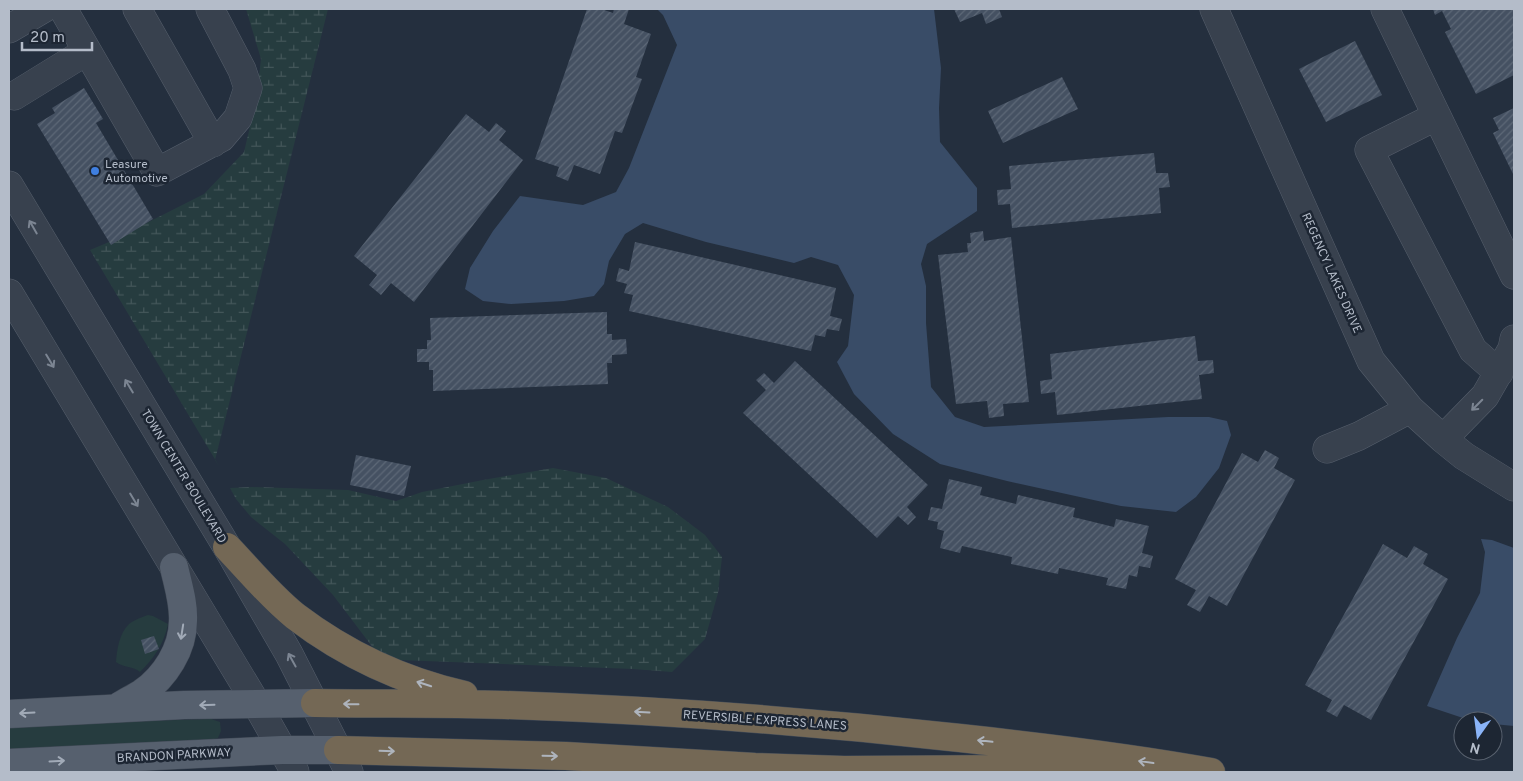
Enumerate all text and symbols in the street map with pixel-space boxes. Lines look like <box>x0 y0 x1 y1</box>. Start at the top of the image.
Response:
scale bar <box>22 20 92 52</box>
text: 20 m <box>30 29 65 48</box>
place label: Leasure Automotive <box>105 157 168 187</box>
marker: Leasure Automotive <box>89 165 101 177</box>
street label: REGENCY LAKES DRIVE <box>1297 211 1365 336</box>
one-way arrow <box>28 220 38 234</box>
one-way arrow <box>45 353 55 367</box>
one-way arrow <box>124 380 134 394</box>
one-way arrow <box>1471 398 1483 411</box>
street label: TOWN CENTER BOULEVARD <box>137 407 230 546</box>
one-way arrow <box>129 492 139 506</box>
one-way arrow <box>176 624 186 640</box>
one-way arrow <box>287 653 297 668</box>
one-way arrow <box>416 678 432 688</box>
one-way arrow <box>343 699 360 709</box>
one-way arrow <box>199 700 215 709</box>
one-way arrow <box>634 707 650 716</box>
street label: REVERSIBLE EXPRESS LANES <box>682 707 847 735</box>
one-way arrow <box>19 709 35 718</box>
north arrow <box>1453 711 1503 761</box>
one-way arrow <box>977 736 993 746</box>
text: N <box>1468 738 1482 757</box>
street label: BRANDON PARKWAY <box>117 745 232 767</box>
one-way arrow <box>379 747 395 756</box>
one-way arrow <box>541 751 557 761</box>
one-way arrow <box>49 756 65 765</box>
one-way arrow <box>1138 756 1154 766</box>

